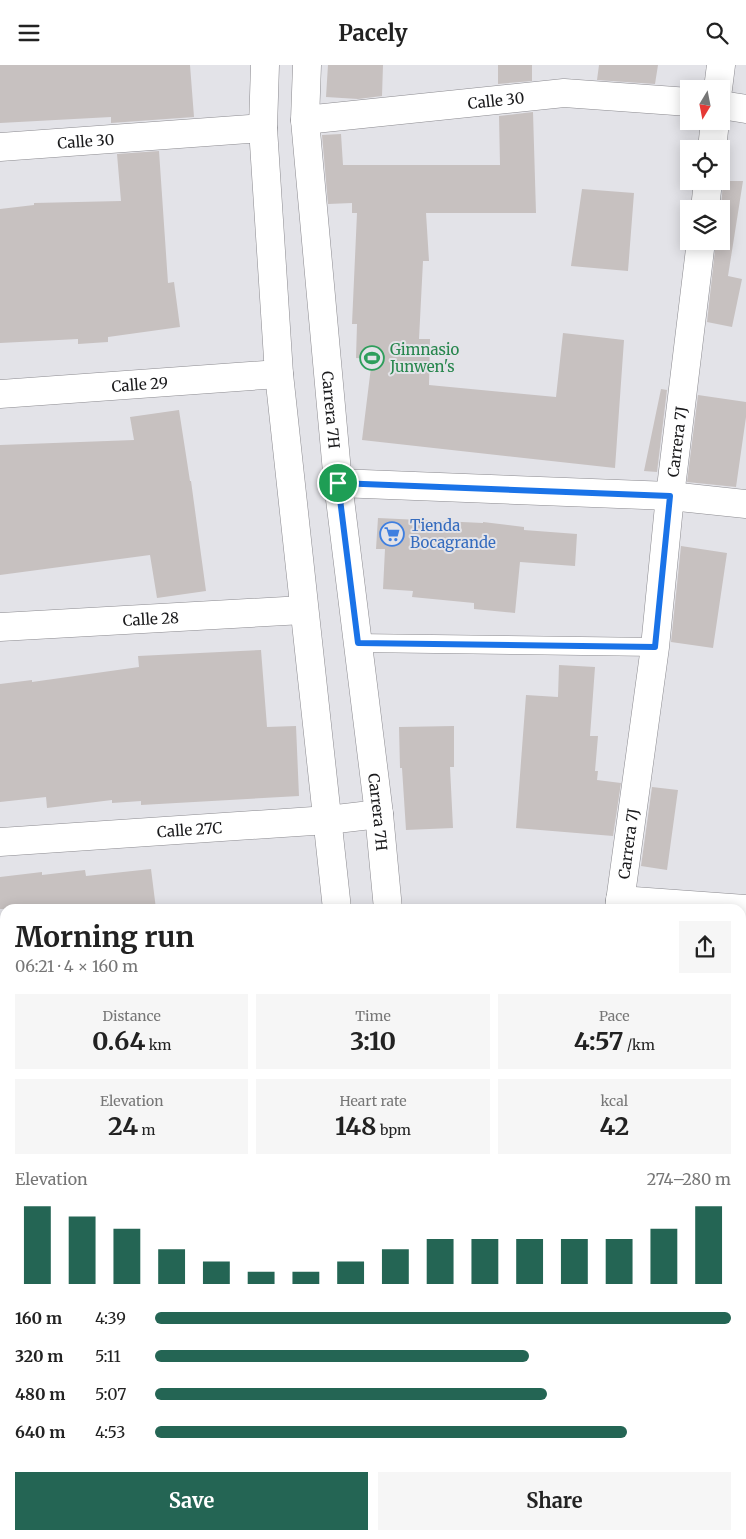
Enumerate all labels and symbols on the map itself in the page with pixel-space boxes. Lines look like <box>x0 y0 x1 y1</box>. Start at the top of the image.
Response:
north arrow <box>680 80 730 130</box>
street label: Calle 30 <box>467 88 525 112</box>
street label: Calle 30 <box>57 129 115 152</box>
place label: Gimnasio Junwen's <box>389 340 459 376</box>
sports icon: Gimnasio Junwen's <box>359 345 385 371</box>
street label: Carrera 7H <box>318 370 344 449</box>
street label: Calle 29 <box>111 372 168 395</box>
street label: Carrera 7J <box>663 405 690 478</box>
pin <box>317 462 359 504</box>
place label: Tienda Bocagrande <box>410 516 496 552</box>
supermarket icon: Tienda Bocagrande <box>379 521 405 547</box>
street label: Calle 28 <box>122 607 180 630</box>
street label: Carrera 7H <box>365 772 392 852</box>
street label: Carrera 7J <box>614 807 642 880</box>
street label: Calle 27C <box>156 818 223 841</box>

